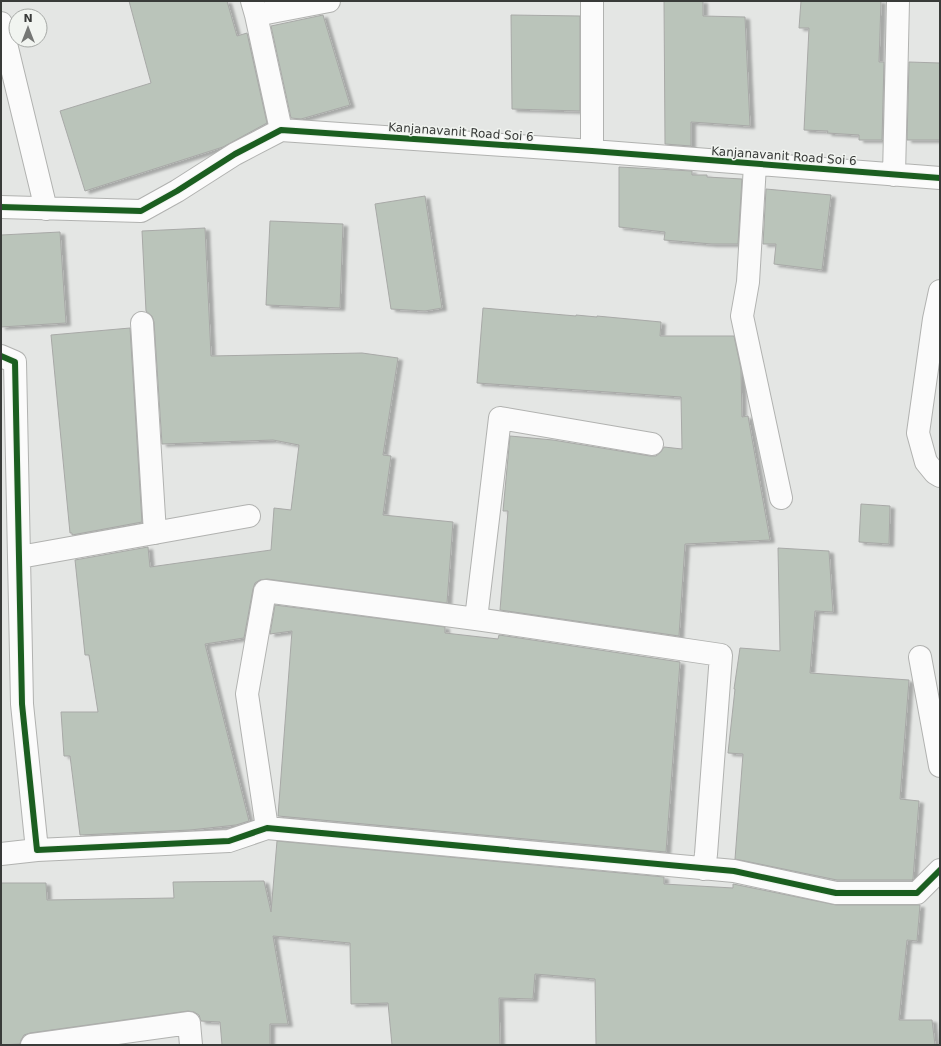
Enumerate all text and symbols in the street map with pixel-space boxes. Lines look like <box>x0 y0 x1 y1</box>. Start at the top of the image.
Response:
north arrow <box>8 8 48 48</box>
text: N <box>23 12 33 25</box>
street label: Kanjanavanit Road Soi 6 <box>388 120 534 144</box>
street label: Kanjanavanit Road Soi 6 <box>711 144 857 168</box>

